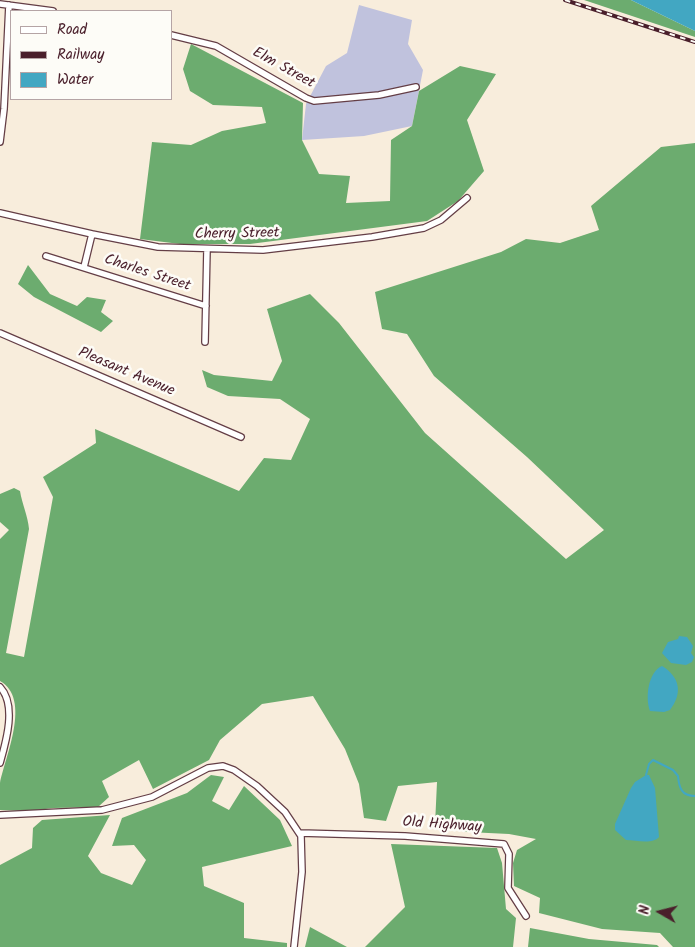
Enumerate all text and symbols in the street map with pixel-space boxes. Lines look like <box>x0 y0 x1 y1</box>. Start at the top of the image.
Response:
legend <box>10 10 172 100</box>
text: Road <box>57 18 87 42</box>
text: Railway <box>57 43 104 67</box>
street label: Elm Street <box>249 45 317 93</box>
text: Water <box>57 68 93 92</box>
street label: Cherry Street <box>194 225 280 245</box>
street label: Charles Street <box>101 252 193 296</box>
street label: Pleasant Avenue <box>75 345 177 401</box>
street label: Old Highway <box>402 814 482 838</box>
north arrow <box>635 887 685 937</box>
text: N <box>634 904 657 916</box>

